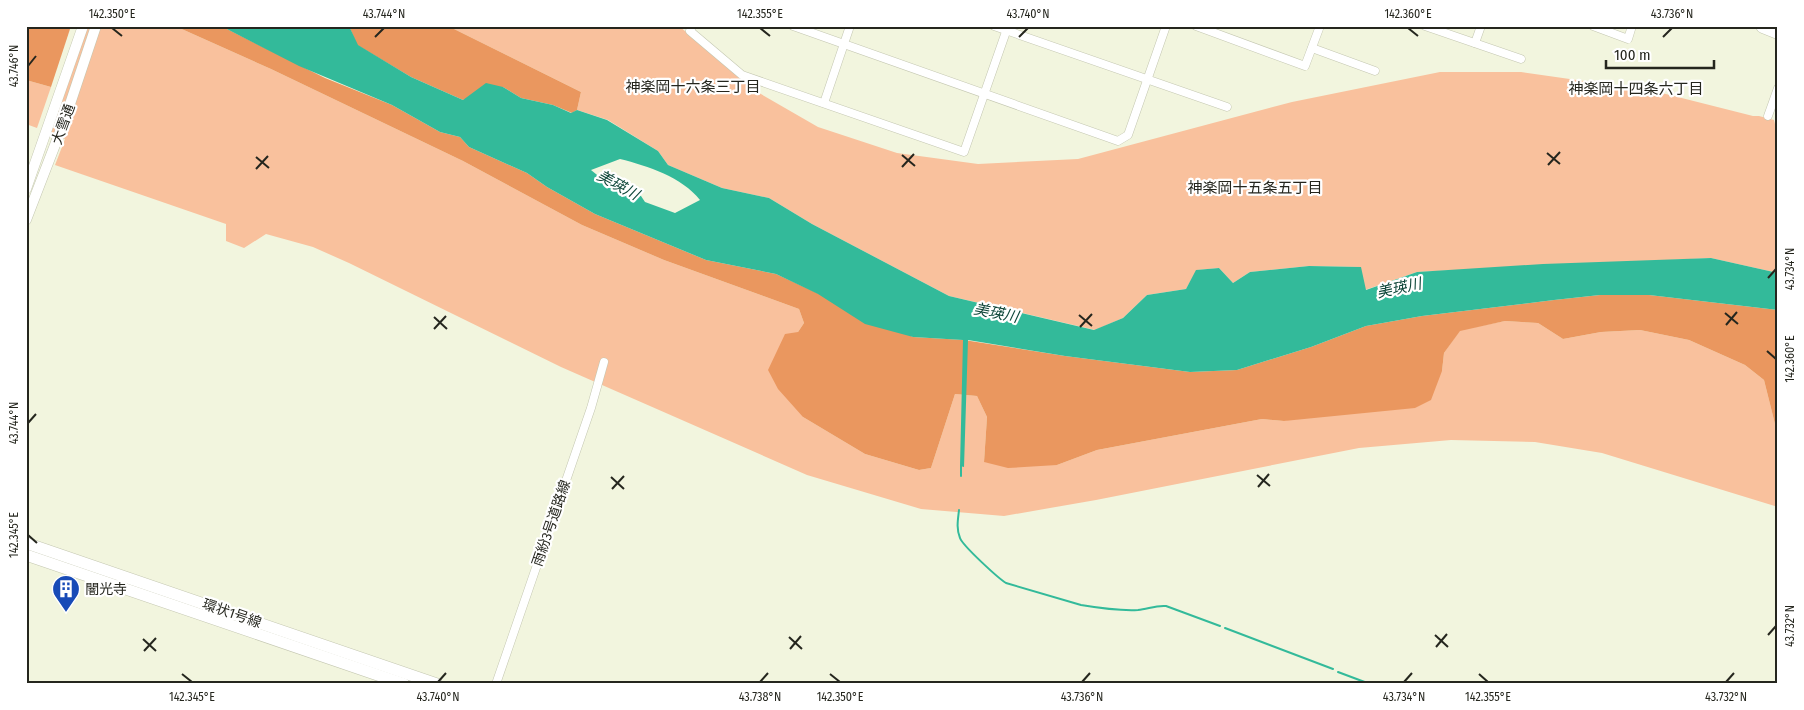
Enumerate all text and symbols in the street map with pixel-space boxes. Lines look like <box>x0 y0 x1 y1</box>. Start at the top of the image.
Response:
text: 142.350°E <box>89 7 136 21</box>
text: 43.744°N <box>363 7 405 21</box>
text: 142.355°E <box>737 7 783 21</box>
text: 43.740°N <box>1006 7 1050 21</box>
text: 142.360°E <box>1384 7 1432 21</box>
text: 43.736°N <box>1651 7 1693 21</box>
scale bar <box>1606 38 1714 70</box>
text: 43.746°N <box>7 45 21 87</box>
text: 100 m <box>1614 46 1651 64</box>
district label: 神楽岡十六条三丁目 <box>625 78 761 96</box>
district label: 神楽岡十四条六丁目 <box>1568 80 1704 98</box>
street label: 大雪通 <box>48 102 79 147</box>
water label: 美瑛川 <box>594 166 644 205</box>
district label: 神楽岡十五条五丁目 <box>1187 179 1323 197</box>
text: 43.734°N <box>1783 248 1797 290</box>
water label: 美瑛川 <box>1375 274 1425 301</box>
water label: 美瑛川 <box>972 300 1022 327</box>
text: 142.360°E <box>1783 335 1797 383</box>
text: 43.744°N <box>7 402 21 444</box>
street label: 雨紛3号道路線 <box>529 478 574 569</box>
text: 142.345°E <box>7 512 21 558</box>
building icon: 闇光寺 <box>51 574 81 613</box>
place label: 闇光寺 <box>85 581 127 598</box>
street label: 環状1号線 <box>200 595 264 632</box>
text: 43.732°N <box>1783 605 1797 647</box>
text: 142.345°E <box>169 690 215 704</box>
text: 43.740°N <box>416 690 460 704</box>
text: 43.738°N <box>739 690 781 704</box>
text: 142.350°E <box>817 690 864 704</box>
text: 43.736°N <box>1061 690 1103 704</box>
text: 43.734°N <box>1383 690 1425 704</box>
text: 142.355°E <box>1465 690 1511 704</box>
text: 43.732°N <box>1705 690 1747 704</box>

